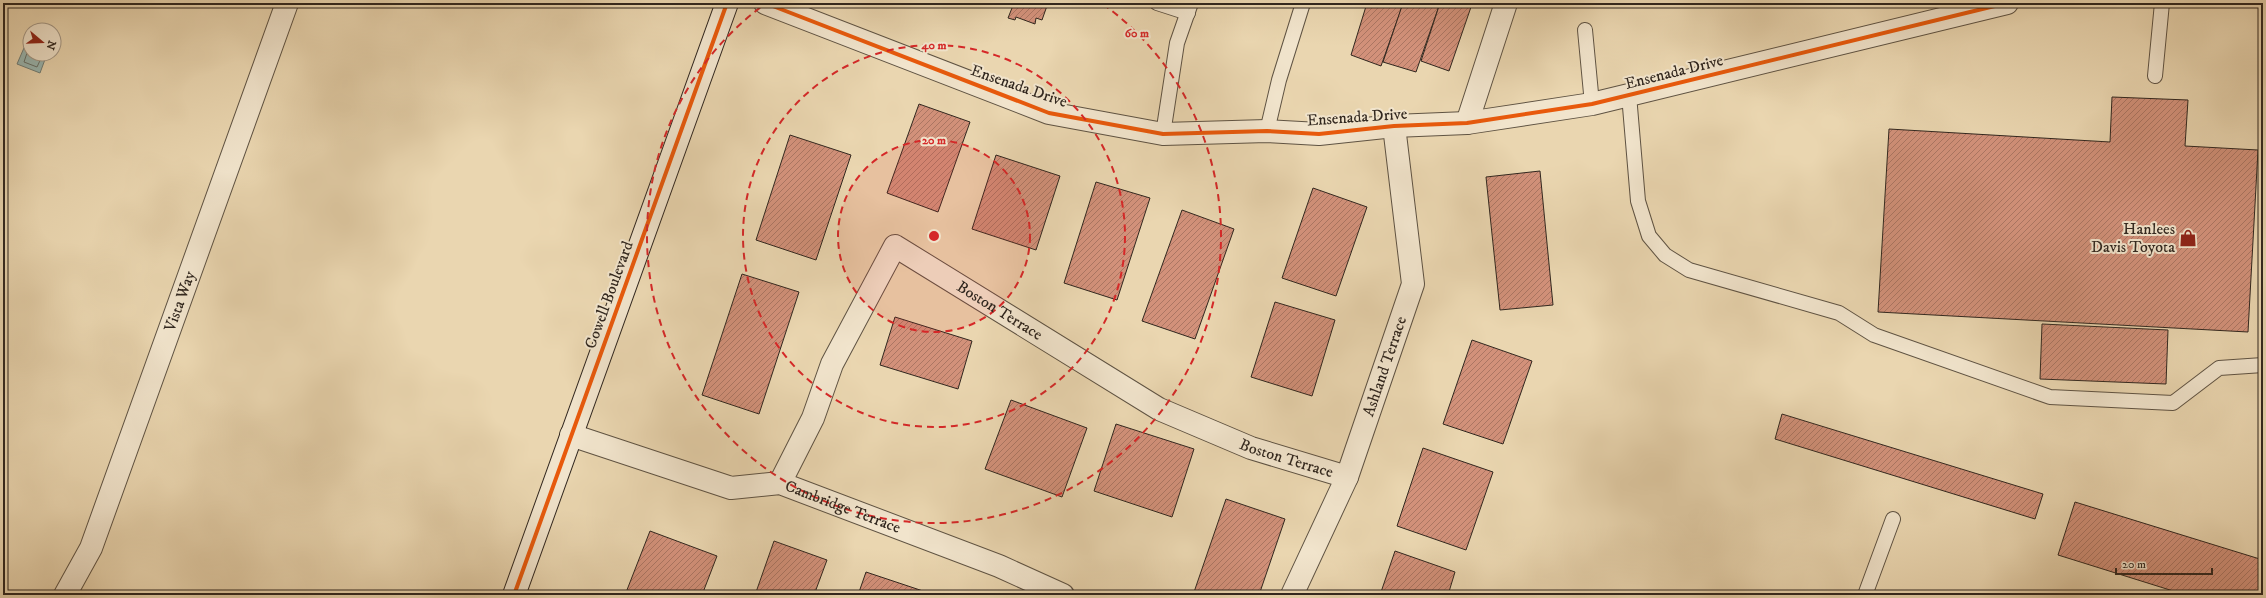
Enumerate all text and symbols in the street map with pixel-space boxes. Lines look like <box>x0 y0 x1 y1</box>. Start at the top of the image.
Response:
north arrow <box>22 22 62 62</box>
text: 60 m <box>1125 26 1149 41</box>
text: N <box>42 38 59 51</box>
text: 40 m <box>921 38 946 53</box>
street label: Ensenada Drive <box>1623 50 1726 94</box>
street label: Ensenada Drive <box>968 60 1070 112</box>
street label: Ensenada Drive <box>1306 103 1408 130</box>
text: 20 m <box>922 133 946 148</box>
place label: Hanlees Davis Toyota <box>2091 219 2175 257</box>
shop icon: Hanlees Davis Toyota <box>2178 228 2198 248</box>
centre of rings <box>927 229 941 243</box>
street label: Cowell Boulevard <box>580 238 638 352</box>
street label: Vista Way <box>159 268 200 335</box>
street label: Boston Terrace <box>953 277 1047 345</box>
street label: Ashland Terrace <box>1358 313 1411 419</box>
street label: Boston Terrace <box>1236 434 1336 482</box>
street label: Cambridge Terrace <box>782 476 904 538</box>
scale bar <box>2116 550 2212 576</box>
text: 20 m <box>2122 557 2146 572</box>

